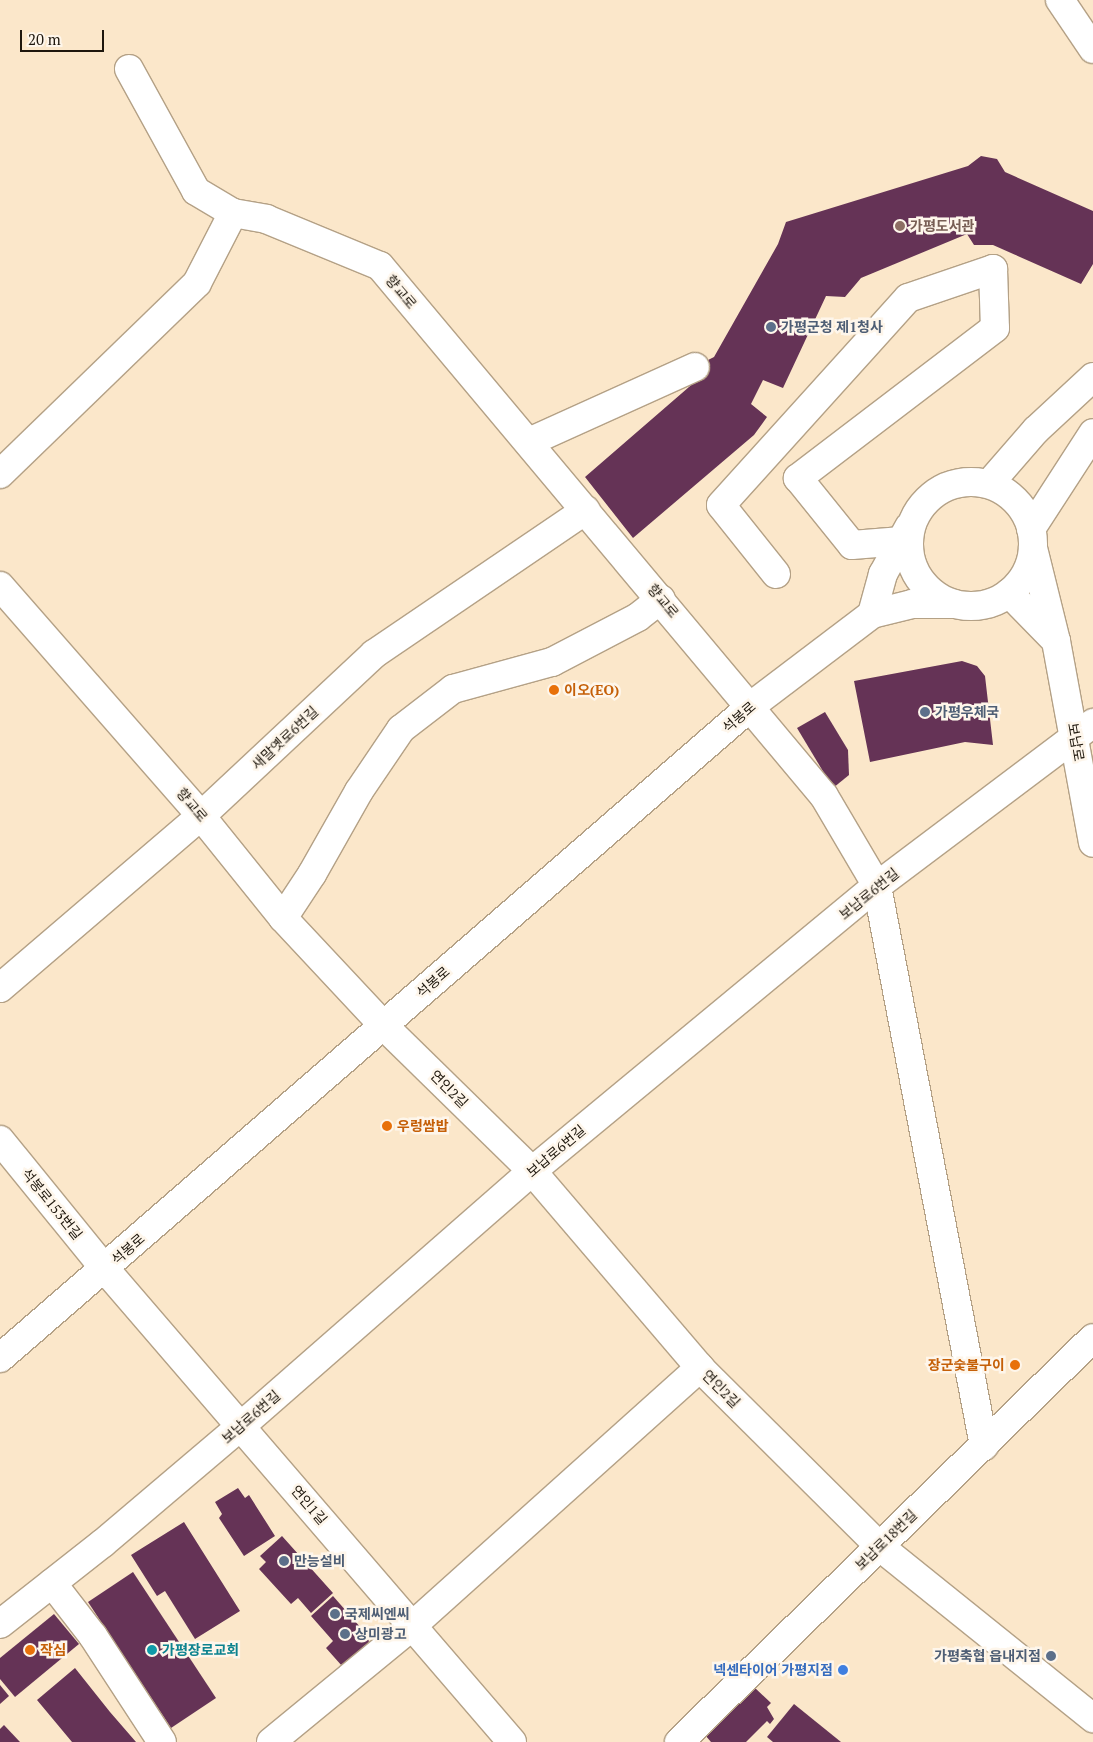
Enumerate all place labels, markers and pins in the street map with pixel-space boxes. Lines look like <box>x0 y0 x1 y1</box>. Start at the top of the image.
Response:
place label: 가평도서관 <box>910 218 974 234</box>
marker: 가평도서관 <box>894 220 906 232</box>
place label: 가평군청 제1청사 <box>781 319 883 335</box>
marker: 가평군청 제1청사 <box>765 321 777 333</box>
place label: 이오(EO) <box>564 682 619 698</box>
marker: 이오(EO) <box>548 684 560 696</box>
place label: 가평우체국 <box>935 704 999 720</box>
marker: 가평우체국 <box>919 706 931 718</box>
place label: 우렁쌈밥 <box>397 1118 449 1134</box>
marker: 우렁쌈밥 <box>381 1120 393 1132</box>
place label: 장군숯불구이 <box>928 1357 1005 1373</box>
marker: 장군숯불구이 <box>1009 1359 1021 1371</box>
place label: 만능설비 <box>294 1553 346 1569</box>
marker: 만능설비 <box>278 1555 290 1567</box>
place label: 국제씨엔씨 <box>345 1606 409 1622</box>
marker: 국제씨엔씨 <box>329 1608 341 1620</box>
place label: 상미광고 <box>355 1626 407 1642</box>
marker: 상미광고 <box>339 1628 351 1640</box>
place label: 작심 <box>40 1642 66 1658</box>
place label: 가평장로교회 <box>162 1642 239 1658</box>
marker: 작심 <box>24 1644 36 1656</box>
marker: 가평장로교회 <box>146 1644 158 1656</box>
place label: 가평축협 읍내지점 <box>934 1648 1041 1664</box>
marker: 가평축협 읍내지점 <box>1045 1650 1057 1662</box>
place label: 넥센타이어 가평지점 <box>713 1662 833 1678</box>
marker: 넥센타이어 가평지점 <box>837 1664 849 1676</box>

